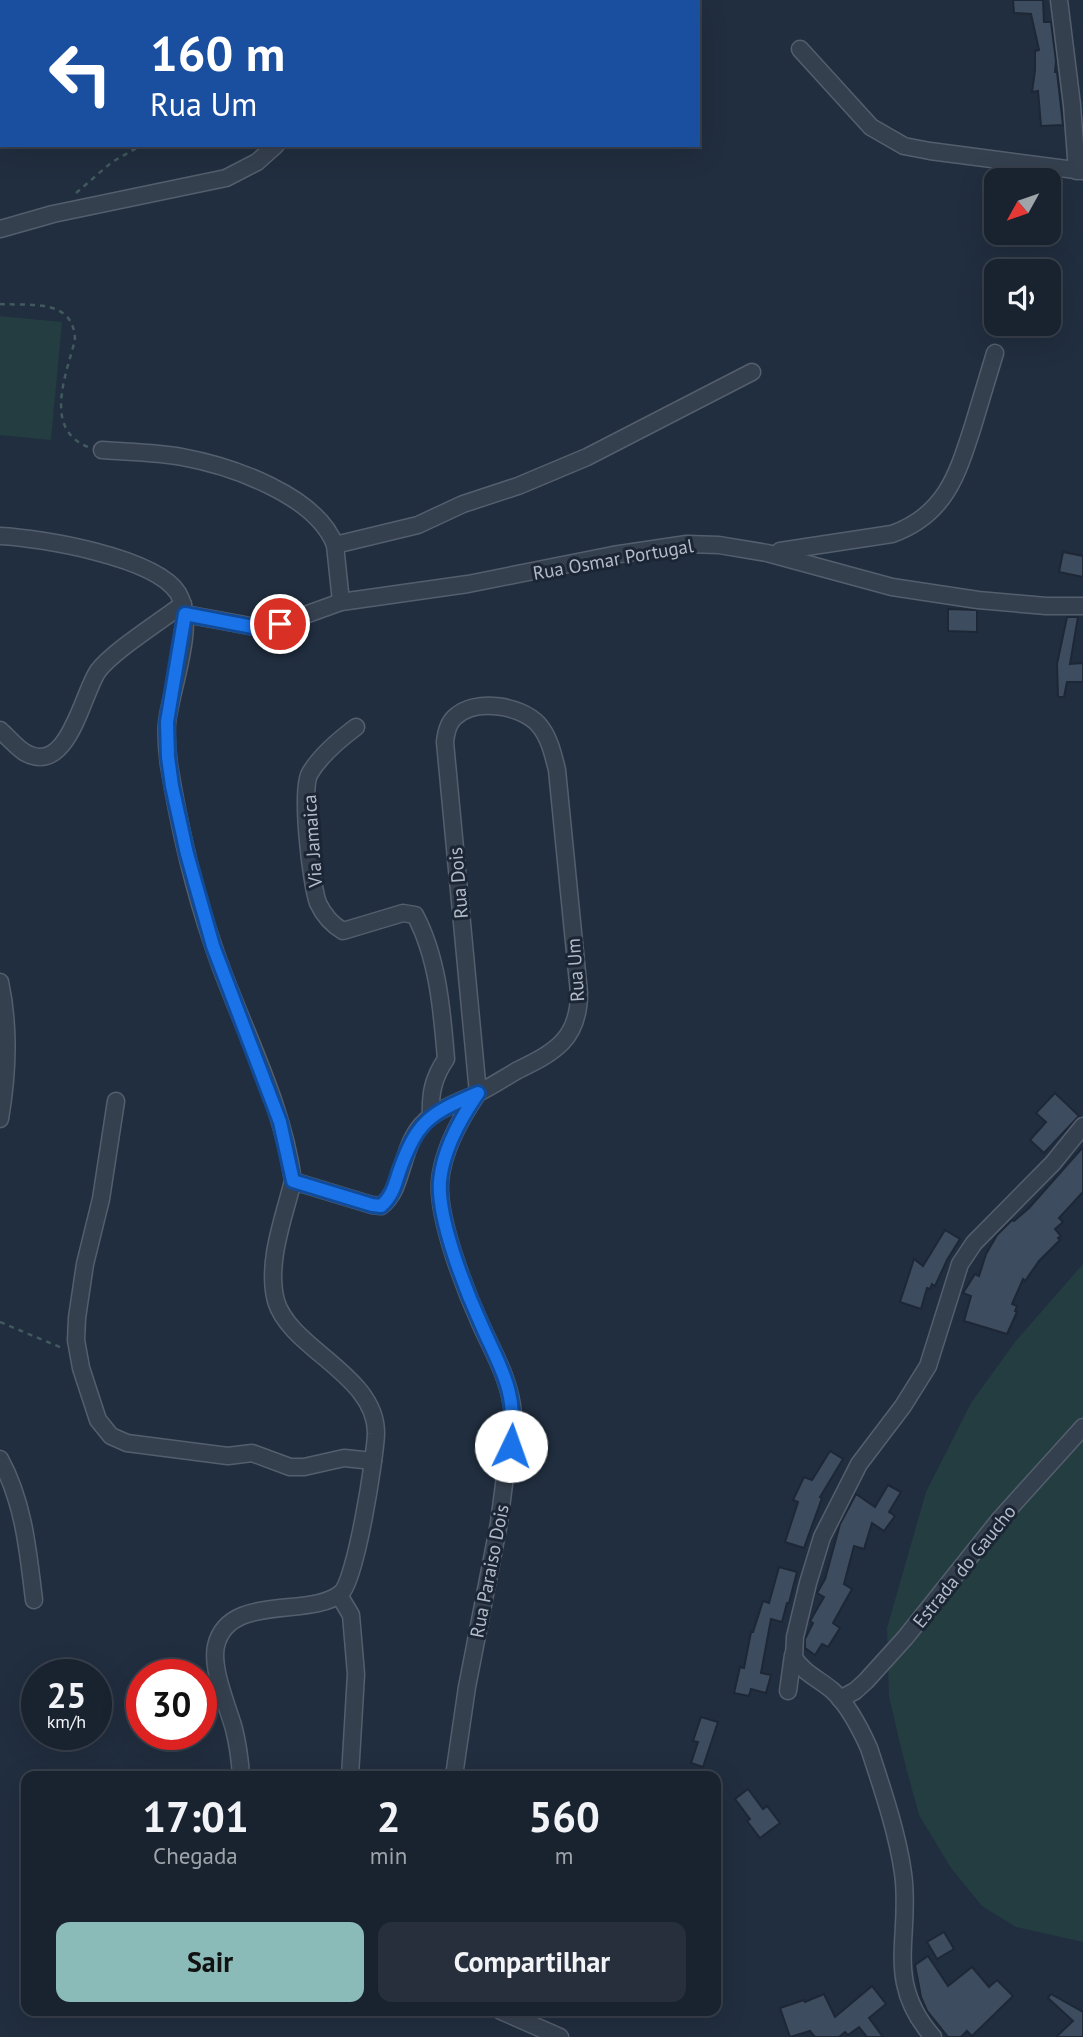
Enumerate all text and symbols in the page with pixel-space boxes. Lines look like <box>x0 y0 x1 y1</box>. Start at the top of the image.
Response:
text: 160 m <box>150 21 285 85</box>
icon: left <box>35 28 126 119</box>
text: Rua Um <box>150 83 257 125</box>
north arrow <box>984 168 1060 245</box>
map controls <box>984 168 1061 336</box>
button: sound <box>984 259 1061 336</box>
street label: Rua Osmar Portugal <box>531 533 695 585</box>
pin <box>250 594 310 654</box>
icon: arrive <box>261 605 299 643</box>
street label: Via Jamaica <box>297 794 327 889</box>
street label: Rua Dois <box>443 846 473 920</box>
street label: Rua Um <box>561 937 589 1003</box>
position arrow <box>474 1409 548 1483</box>
street label: Estrada do Gaucho <box>907 1500 1021 1632</box>
street label: Rua Paraiso Dois <box>464 1502 514 1640</box>
speed limit sign: 30 <box>126 1659 217 1750</box>
text: 25 <box>47 1672 86 1718</box>
text: km/h <box>47 1710 86 1733</box>
text: 17:01 <box>142 1789 249 1844</box>
text: 2 <box>377 1789 400 1844</box>
text: 560 <box>528 1789 600 1844</box>
text: Chegada <box>153 1841 238 1870</box>
text: min <box>370 1841 407 1870</box>
text: m <box>555 1841 573 1870</box>
button: Sair <box>56 1922 364 2002</box>
button: Compartilhar <box>378 1922 686 2002</box>

